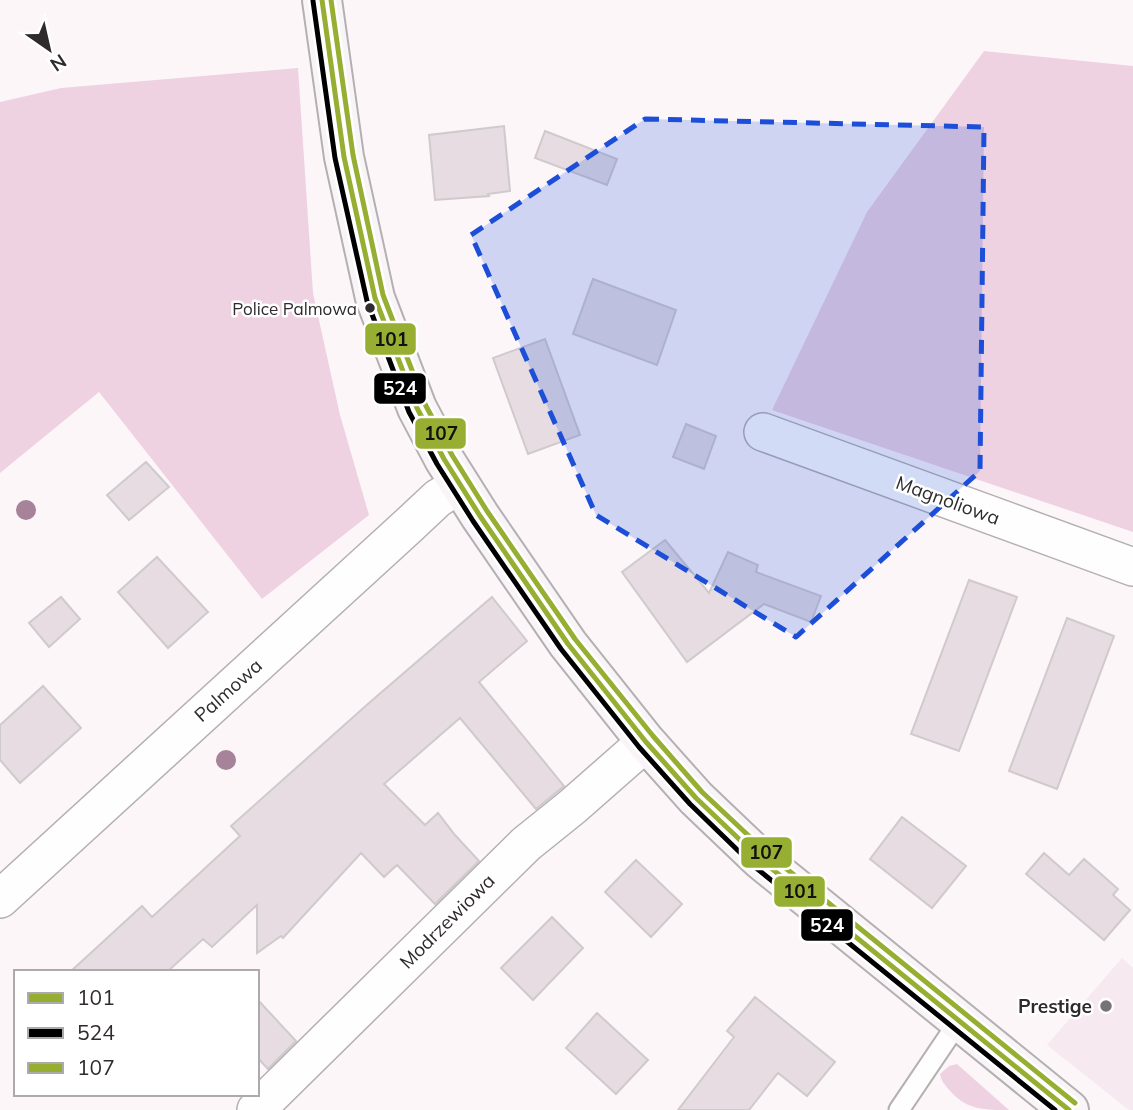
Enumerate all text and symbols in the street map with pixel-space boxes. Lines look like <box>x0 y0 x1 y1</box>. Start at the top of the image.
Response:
north arrow <box>14 14 84 84</box>
text: N <box>46 49 71 77</box>
place label: Police Palmowa <box>232 298 357 319</box>
marker: Police Palmowa <box>363 301 377 315</box>
line badge: 101 <box>364 322 417 356</box>
text: 101 <box>374 327 408 351</box>
line badge: 524 <box>373 372 427 405</box>
text: 524 <box>383 376 418 400</box>
line badge: 107 <box>414 417 467 450</box>
text: 107 <box>424 421 458 445</box>
street label: Magnoliowa <box>893 470 1003 530</box>
street label: Palmowa <box>189 653 267 727</box>
line badge: 107 <box>740 836 793 869</box>
text: 107 <box>749 840 783 864</box>
street label: Modrzewiowa <box>394 868 500 974</box>
line badge: 101 <box>773 875 826 908</box>
text: 101 <box>783 879 817 903</box>
line badge: 524 <box>800 908 854 942</box>
text: 524 <box>810 913 845 937</box>
legend <box>14 970 259 1096</box>
text: 101 <box>77 984 115 1010</box>
place label: Prestige <box>1018 994 1092 1018</box>
marker: Prestige <box>1098 998 1114 1014</box>
text: 524 <box>77 1019 115 1045</box>
text: 107 <box>77 1054 115 1080</box>

